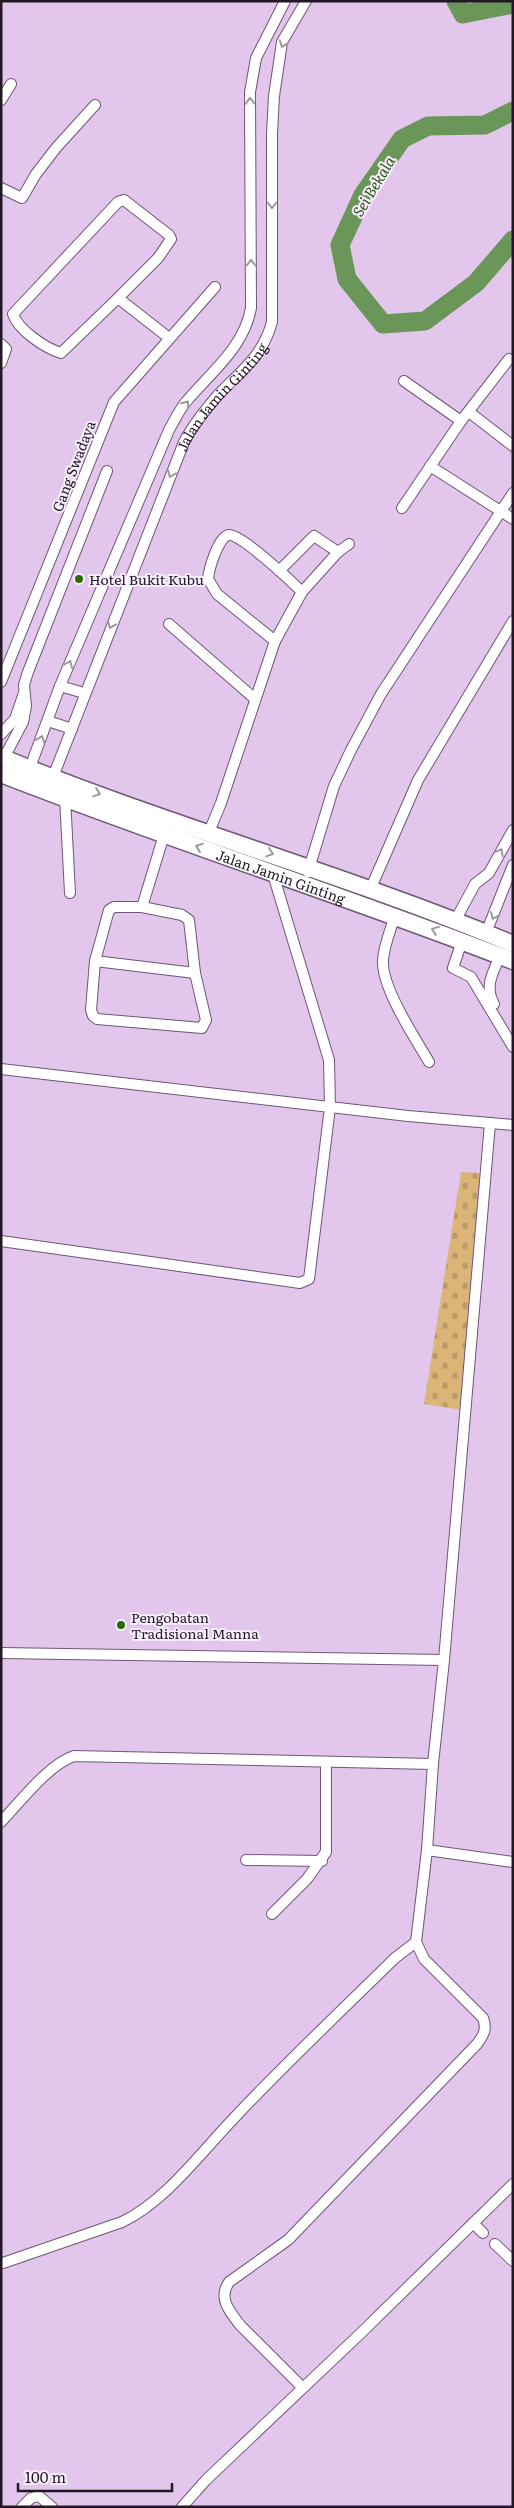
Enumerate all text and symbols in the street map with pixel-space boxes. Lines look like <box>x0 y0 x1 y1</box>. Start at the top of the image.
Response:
one-way arrow <box>279 39 289 48</box>
one-way arrow <box>245 97 255 104</box>
water label: Sei Bekala <box>346 151 400 221</box>
one-way arrow <box>267 202 277 209</box>
one-way arrow <box>245 259 256 267</box>
street label: Jalan Jamin Ginting <box>171 339 272 454</box>
one-way arrow <box>180 401 188 410</box>
street label: Gang Swadaya <box>46 417 100 514</box>
one-way arrow <box>166 469 177 478</box>
place label: Hotel Bukit Kubu <box>89 569 204 589</box>
marker: Hotel Bukit Kubu <box>73 573 85 585</box>
one-way arrow <box>107 621 117 629</box>
one-way arrow <box>63 660 74 669</box>
one-way arrow <box>35 735 45 744</box>
one-way arrow <box>92 787 100 797</box>
one-way arrow <box>195 843 204 853</box>
street label: Jalan Jamin Ginting <box>214 844 348 908</box>
one-way arrow <box>265 847 274 857</box>
one-way arrow <box>494 849 504 858</box>
one-way arrow <box>490 911 500 920</box>
one-way arrow <box>431 926 439 936</box>
place label: Pengobatan Tradisional Manna <box>131 1607 259 1643</box>
marker: Pengobatan Tradisional Manna <box>115 1619 127 1631</box>
scale bar <box>18 2460 171 2492</box>
text: 100 m <box>25 2465 66 2488</box>

